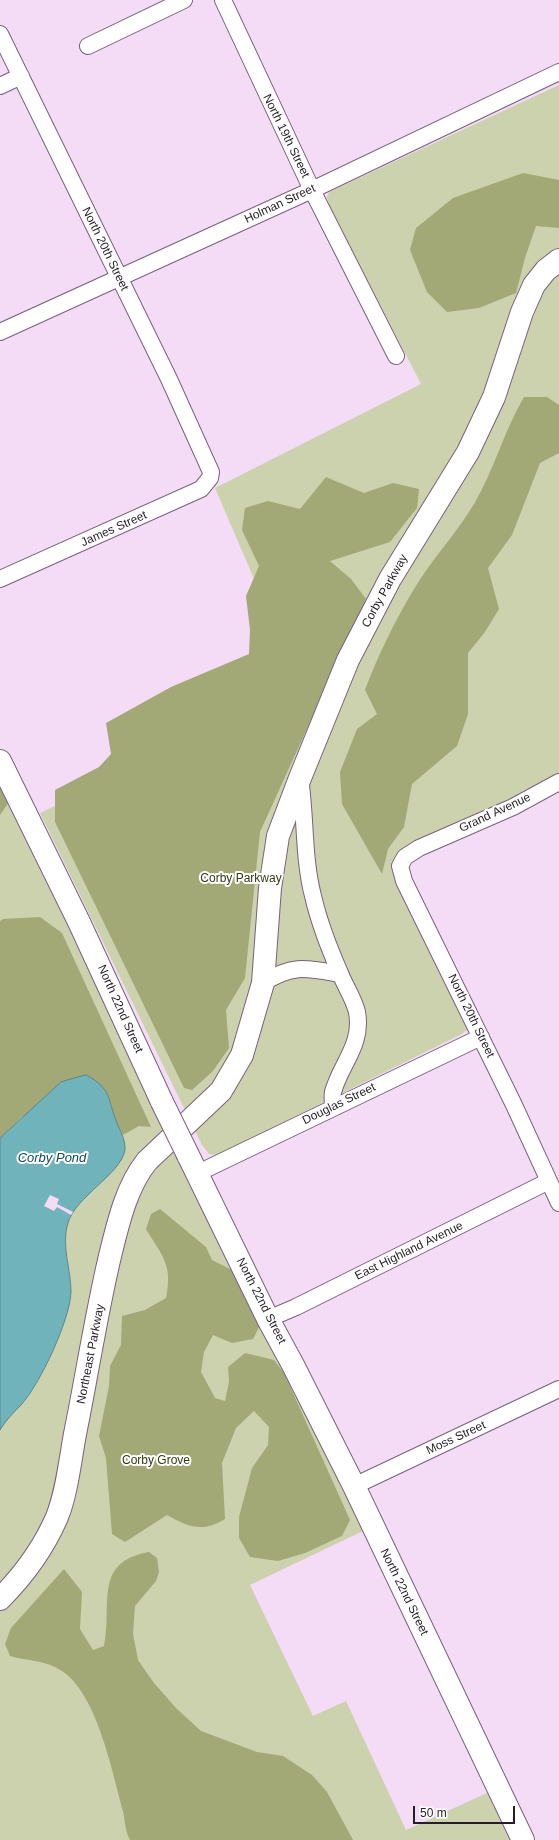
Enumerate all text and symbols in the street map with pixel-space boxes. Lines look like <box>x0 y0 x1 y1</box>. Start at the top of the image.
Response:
street label: North 19th Street <box>259 92 313 180</box>
street label: Holman Street <box>242 181 318 227</box>
street label: North 20th Street <box>78 205 132 293</box>
street label: James Street <box>79 508 149 550</box>
street label: Corby Parkway <box>359 552 411 630</box>
street label: Grand Avenue <box>457 790 533 836</box>
park label: Corby Parkway <box>200 872 282 886</box>
street label: North 22nd Street <box>94 963 146 1055</box>
street label: North 20th Street <box>444 972 498 1060</box>
street label: Douglas Street <box>300 1080 378 1128</box>
water label: Corby Pond <box>18 1150 86 1166</box>
street label: East Highland Avenue <box>353 1219 465 1283</box>
street label: North 22nd Street <box>233 1256 289 1346</box>
street label: Northeast Parkway <box>74 1303 108 1405</box>
street label: Moss Street <box>424 1418 488 1458</box>
park label: Corby Grove <box>122 1454 190 1468</box>
street label: North 22nd Street <box>377 1546 431 1638</box>
scale bar <box>415 1798 517 1824</box>
text: 50 m <box>420 1806 447 1820</box>

